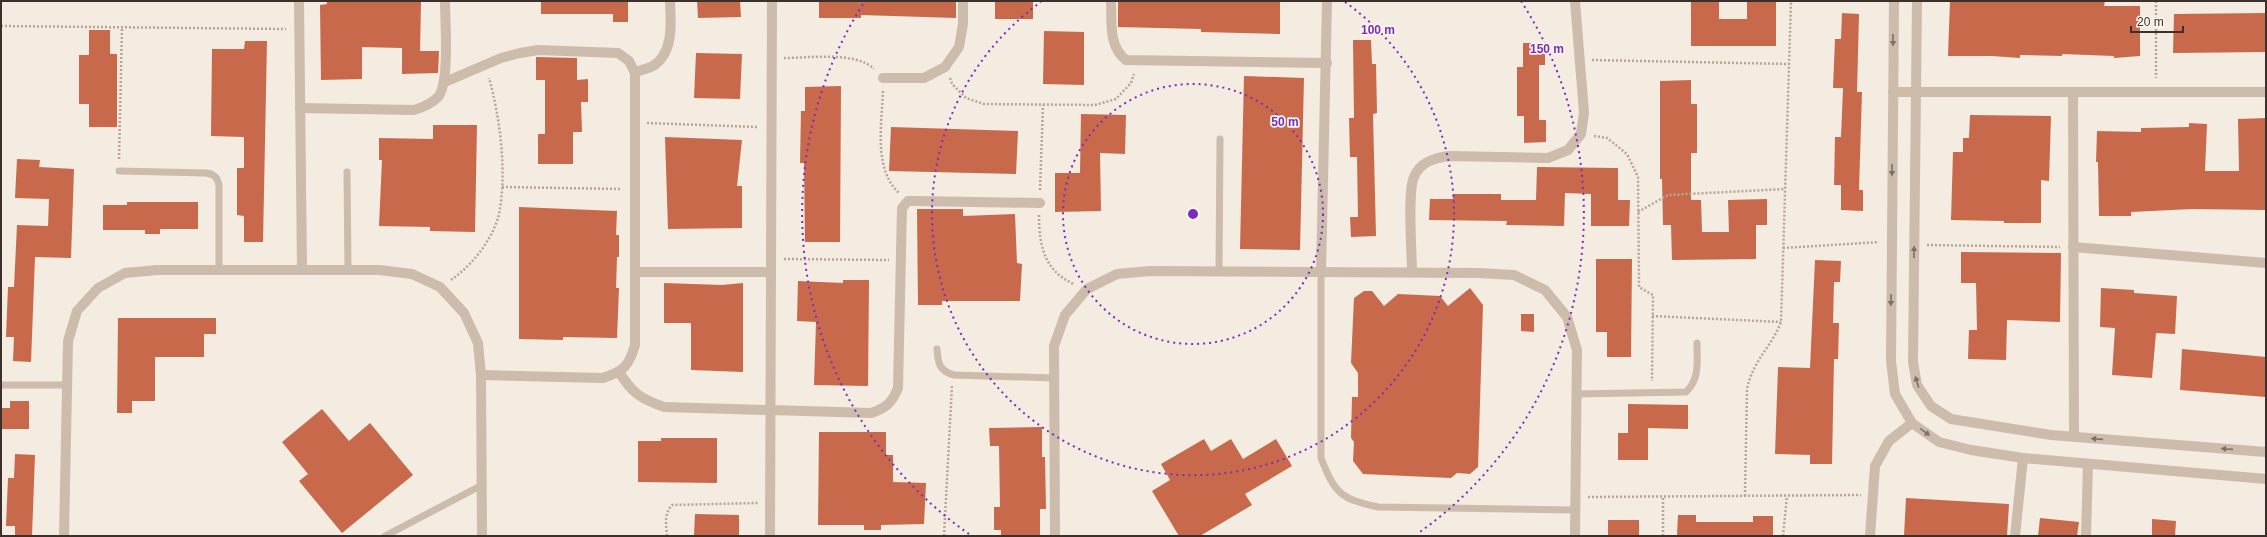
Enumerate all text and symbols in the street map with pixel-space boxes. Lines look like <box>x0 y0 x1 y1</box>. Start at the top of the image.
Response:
scale bar <box>2131 8 2183 34</box>
text: 20 m <box>2137 15 2164 29</box>
text: 100 m <box>1361 23 1395 37</box>
one-way arrow <box>1890 34 1896 47</box>
text: 150 m <box>1530 42 1564 56</box>
text: 50 m <box>1271 115 1299 129</box>
one-way arrow <box>1889 164 1895 177</box>
centre of rings <box>1186 207 1200 221</box>
one-way arrow <box>1911 245 1917 258</box>
one-way arrow <box>1888 294 1894 307</box>
one-way arrow <box>1914 375 1920 387</box>
one-way arrow <box>1920 428 1930 436</box>
one-way arrow <box>2091 436 2103 443</box>
one-way arrow <box>2221 445 2233 452</box>

